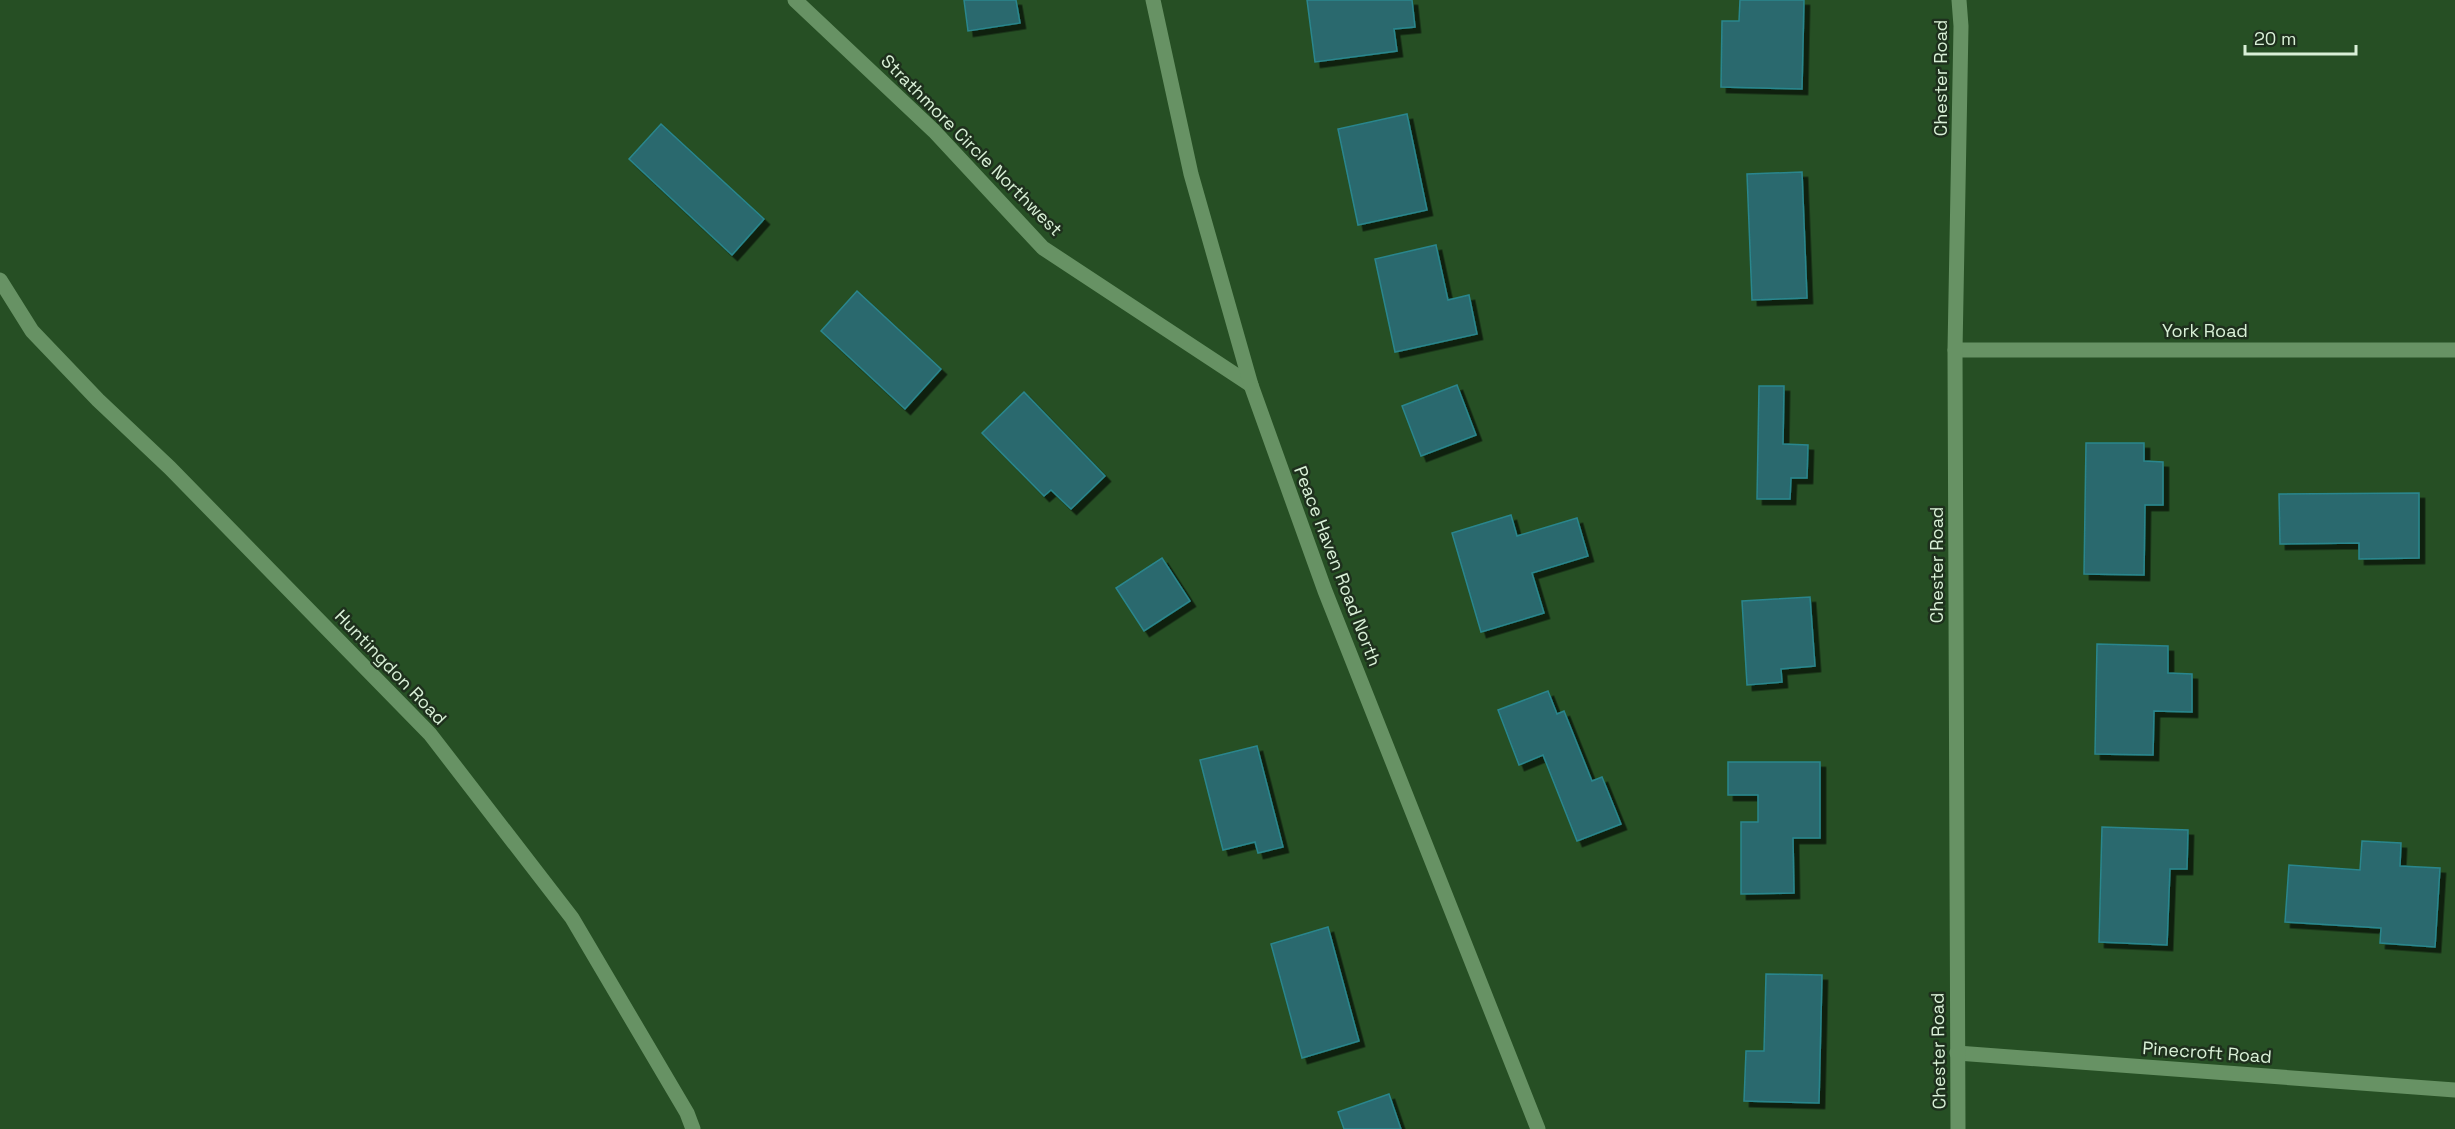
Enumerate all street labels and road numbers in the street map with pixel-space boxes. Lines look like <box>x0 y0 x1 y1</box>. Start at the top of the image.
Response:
street label: Chester Road <box>1929 20 1952 136</box>
street label: Strathmore Circle Northwest <box>876 49 1068 241</box>
street label: York Road <box>2162 319 2248 342</box>
street label: Peace Haven Road North <box>1289 463 1387 669</box>
street label: Chester Road <box>1925 507 1948 623</box>
street label: Huntingdon Road <box>330 605 452 729</box>
street label: Chester Road <box>1925 992 1951 1110</box>
street label: Pinecroft Road <box>2142 1036 2272 1068</box>

